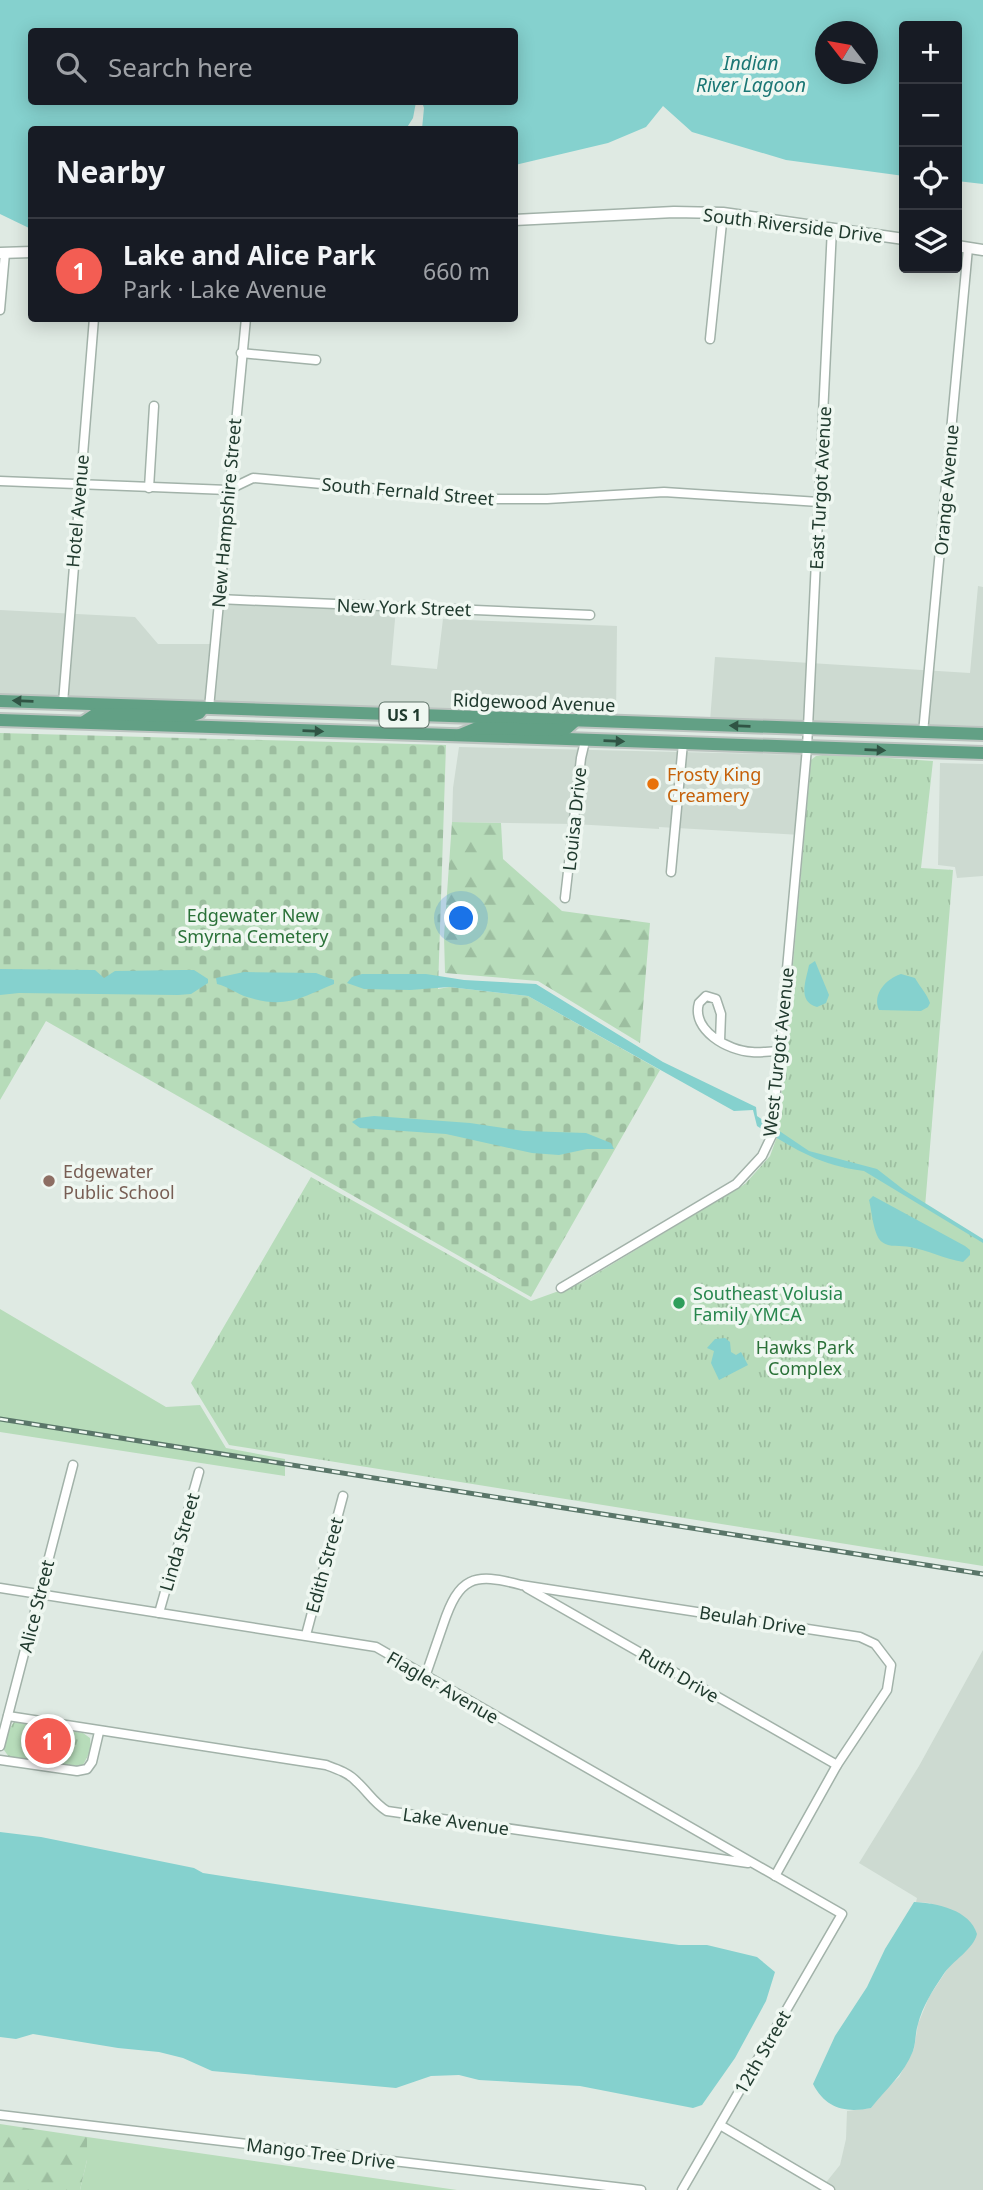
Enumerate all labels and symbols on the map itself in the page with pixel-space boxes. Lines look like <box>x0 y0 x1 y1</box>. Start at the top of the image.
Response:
north arrow <box>815 21 878 84</box>
water label: Indian River Lagoon <box>696 50 806 98</box>
street label: South Riverside Drive <box>702 202 884 248</box>
street label: East Turgot Avenue <box>804 406 836 570</box>
street label: New Hampshire Street <box>206 417 246 609</box>
street label: Orange Avenue <box>928 423 964 557</box>
street label: Hotel Avenue <box>60 453 94 569</box>
street label: South Fernald Street <box>321 472 496 511</box>
street label: New York Street <box>336 593 472 621</box>
street label: Ridgewood Avenue <box>452 687 616 717</box>
one-way arrow <box>12 696 34 707</box>
road number: US 1 <box>380 702 428 728</box>
one-way arrow <box>729 721 751 732</box>
one-way arrow <box>302 725 324 737</box>
one-way arrow <box>603 736 625 747</box>
one-way arrow <box>865 744 887 756</box>
place label: Frosty King Creamery <box>667 762 761 807</box>
street label: Louisa Drive <box>557 766 591 872</box>
marker: Frosty King Creamery <box>645 776 661 792</box>
your location <box>444 901 478 935</box>
park label: Edgewater New Smyrna Cemetery <box>177 903 329 948</box>
street label: West Turgot Avenue <box>757 966 799 1138</box>
place label: Edgewater Public School <box>63 1159 175 1204</box>
marker: Edgewater Public School <box>41 1173 57 1189</box>
place label: Southeast Volusia Family YMCA <box>693 1281 843 1326</box>
marker: Southeast Volusia Family YMCA <box>671 1295 687 1311</box>
park label: Hawks Park Complex <box>756 1335 855 1380</box>
street label: Linda Street <box>154 1490 205 1594</box>
street label: Edith Street <box>300 1514 348 1616</box>
street label: Alice Street <box>13 1557 59 1655</box>
street label: Beulah Drive <box>698 1600 808 1640</box>
street label: Ruth Drive <box>634 1642 724 1708</box>
street label: Flagler Avenue <box>383 1645 503 1729</box>
pin: 1 <box>25 1715 71 1767</box>
street label: Lake Avenue <box>401 1802 511 1840</box>
street label: 12th Street <box>728 2005 796 2098</box>
street label: Mango Tree Drive <box>245 2132 397 2174</box>

